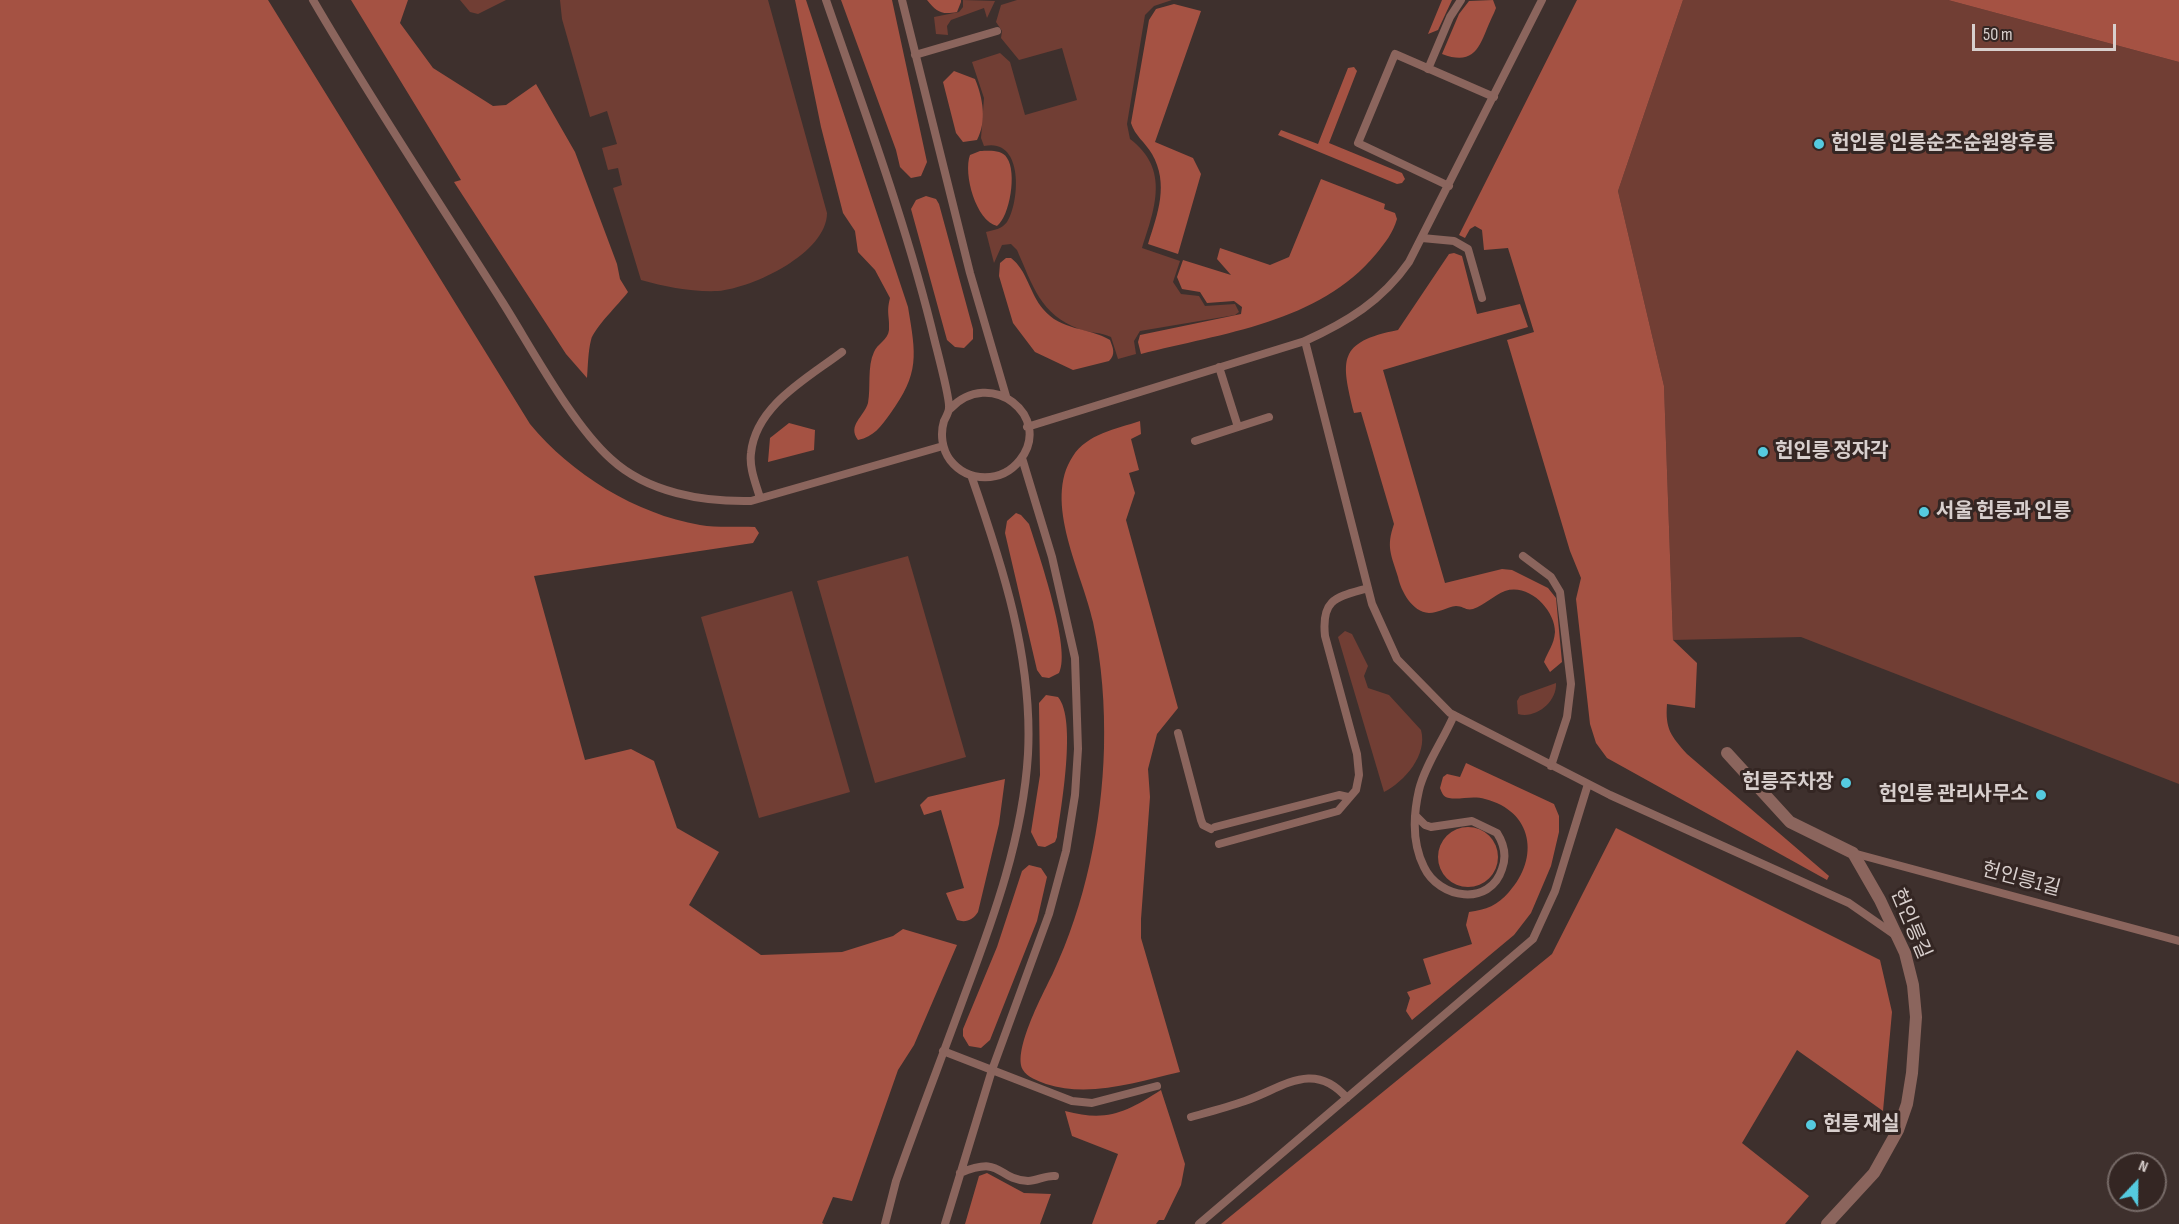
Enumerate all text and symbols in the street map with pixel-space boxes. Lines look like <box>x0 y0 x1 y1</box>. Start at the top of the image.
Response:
scale bar <box>1975 12 2119 50</box>
text: 50 m <box>1983 24 2013 45</box>
place label: 헌인릉 인릉순조순원왕후릉 <box>1831 132 2055 156</box>
marker: 헌인릉 인릉순조순원왕후릉 <box>1812 137 1826 151</box>
place label: 헌인릉 정자각 <box>1775 440 1889 464</box>
marker: 헌인릉 정자각 <box>1756 445 1770 459</box>
place label: 서울 헌릉과 인릉 <box>1936 500 2071 524</box>
marker: 서울 헌릉과 인릉 <box>1917 505 1931 519</box>
place label: 헌릉주차장 <box>1742 771 1834 795</box>
marker: 헌릉주차장 <box>1839 776 1853 790</box>
place label: 헌인릉 관리사무소 <box>1879 783 2029 807</box>
marker: 헌인릉 관리사무소 <box>2034 788 2048 802</box>
street label: 헌인릉1길 <box>1979 858 2063 902</box>
street label: 헌인릉길 <box>1885 885 1935 963</box>
place label: 헌릉 재실 <box>1823 1113 1900 1137</box>
marker: 헌릉 재실 <box>1804 1118 1818 1132</box>
north arrow <box>2107 1152 2167 1212</box>
text: N <box>2136 1156 2151 1177</box>

